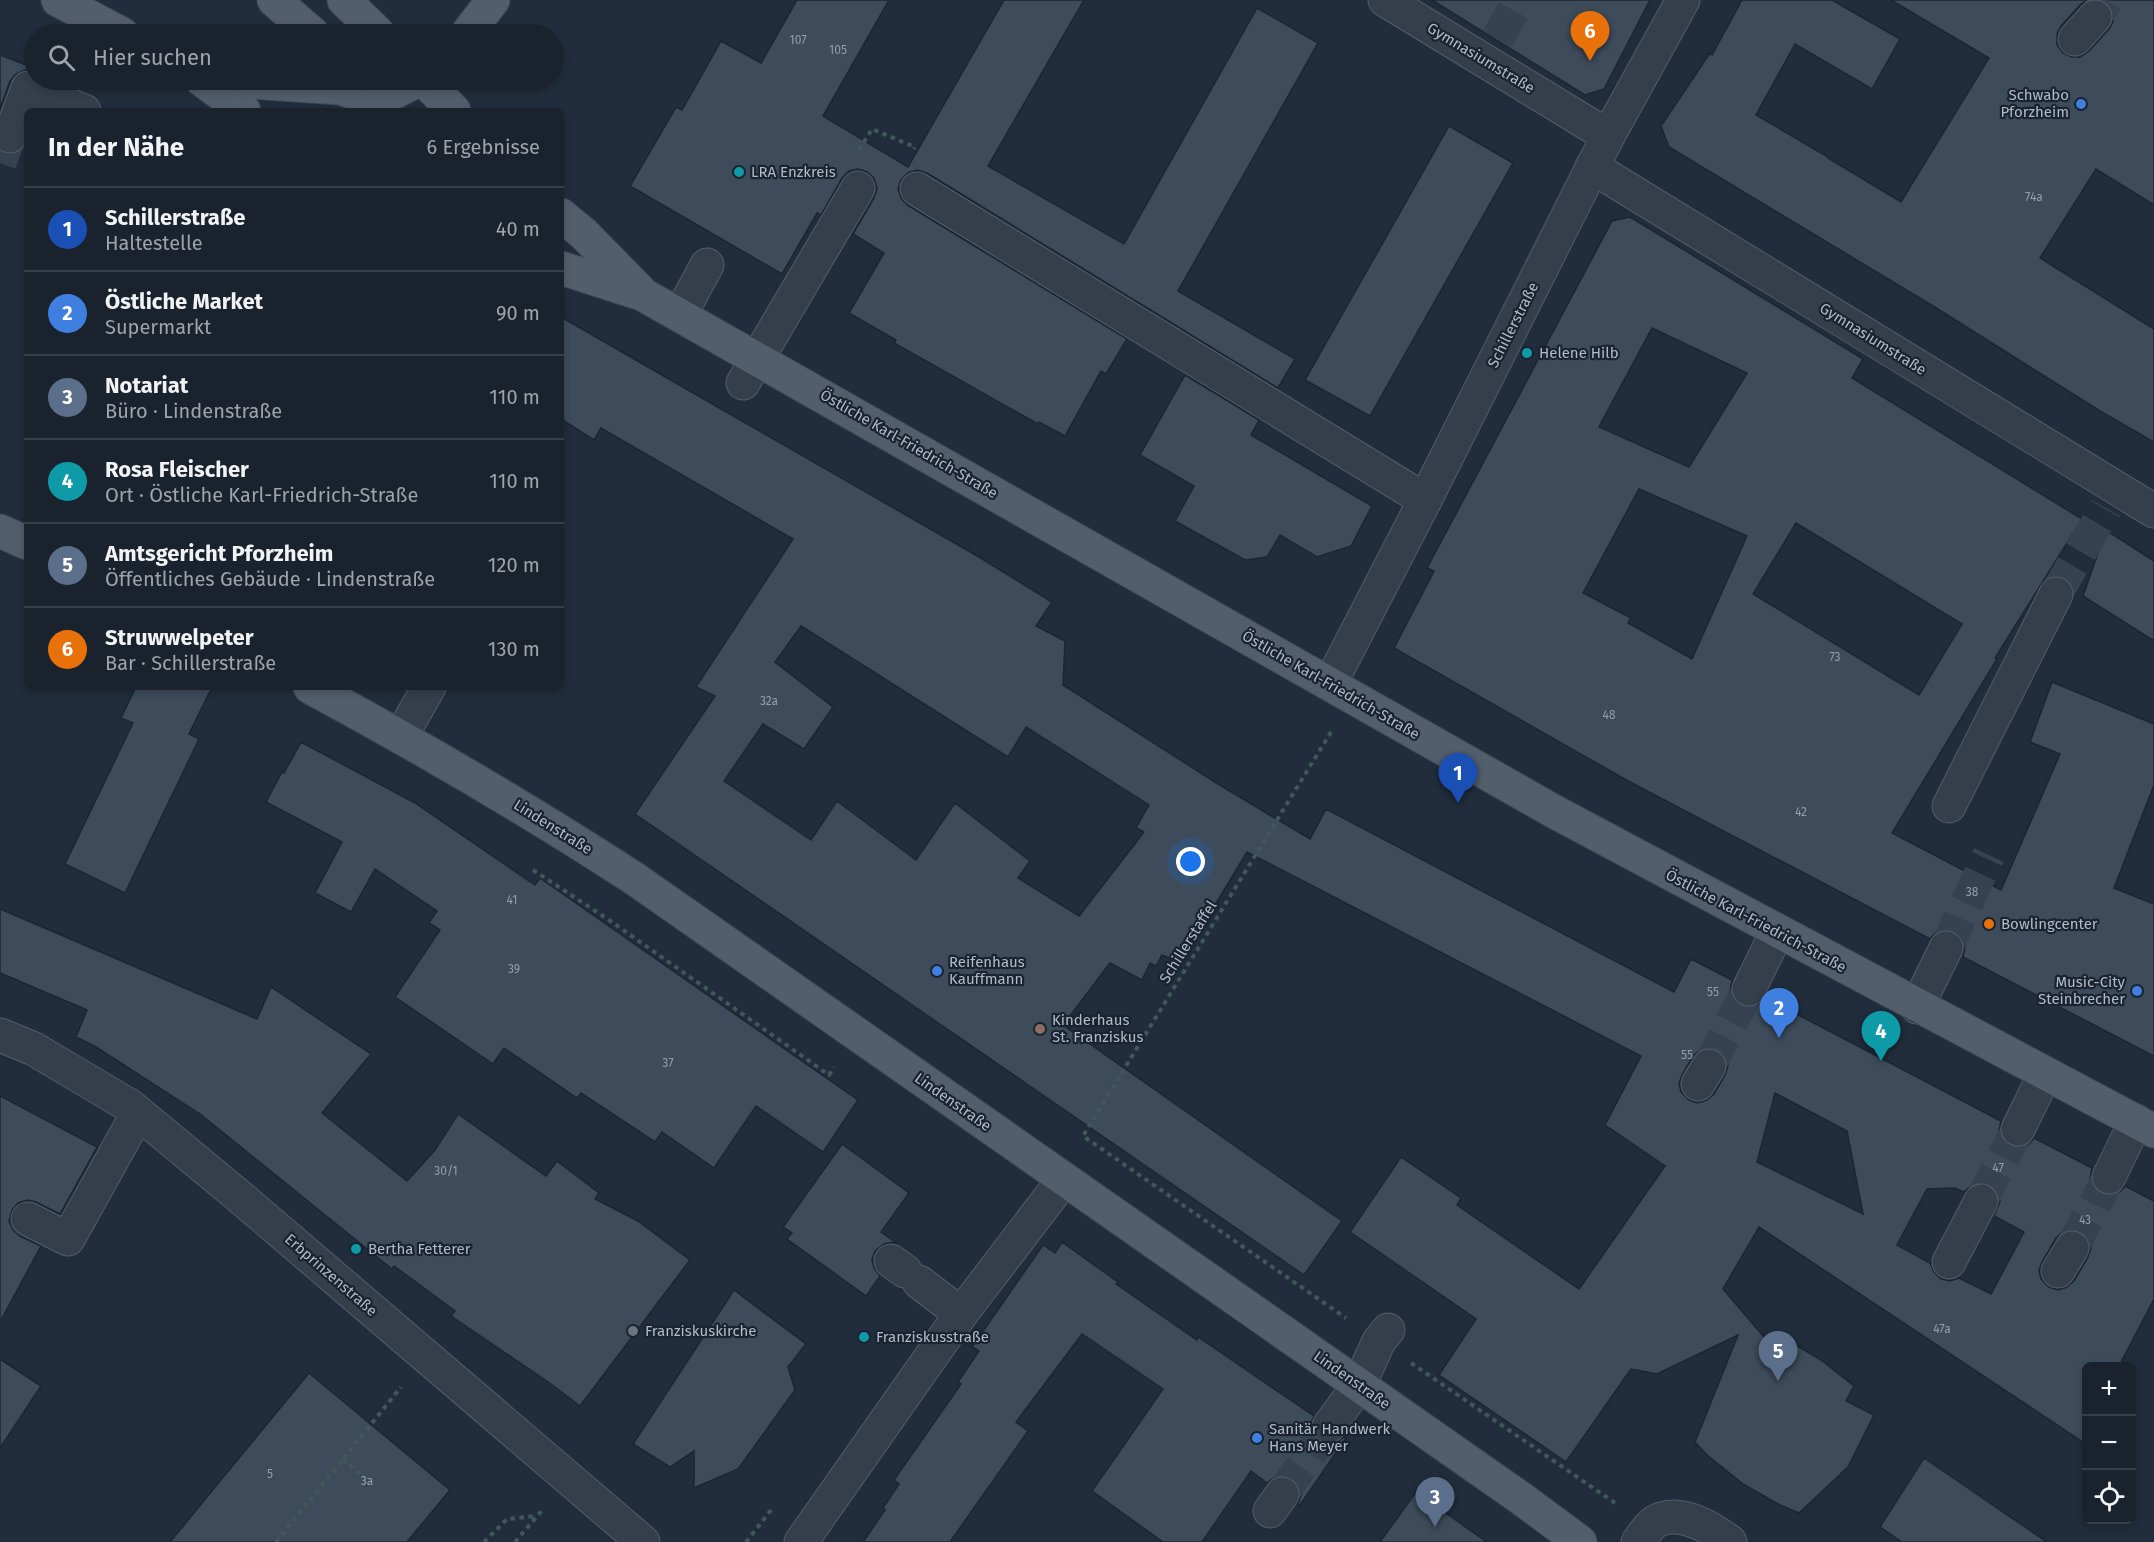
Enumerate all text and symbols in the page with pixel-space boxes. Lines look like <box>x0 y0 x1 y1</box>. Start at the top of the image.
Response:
pin: 6 <box>1570 11 1610 61</box>
street label: Gymnasiumstraße <box>1424 19 1538 97</box>
search box <box>24 24 564 90</box>
house number: 107 <box>790 33 806 47</box>
icon: search <box>45 41 78 74</box>
house number: 105 <box>829 43 847 57</box>
text: Hier suchen <box>93 44 212 71</box>
place label: Schwabo Pforzheim <box>2000 86 2069 121</box>
marker: Schwabo Pforzheim <box>2074 97 2088 111</box>
text: In der Nähe <box>48 132 184 163</box>
text: 6 Ergebnisse <box>427 135 540 159</box>
place label: LRA Enzkreis <box>751 163 836 181</box>
marker: LRA Enzkreis <box>732 165 746 179</box>
house number: 74a <box>2025 190 2043 204</box>
text: Schillerstraße <box>105 204 245 231</box>
text: 1 <box>63 217 72 241</box>
text: 40 m <box>496 217 540 241</box>
text: Haltestelle <box>105 231 203 255</box>
street label: Schillerstraße <box>1484 279 1542 371</box>
text: Östliche Market <box>105 288 263 315</box>
street label: Gymnasiumstraße <box>1816 299 1930 379</box>
text: 2 <box>62 301 73 325</box>
text: 90 m <box>496 301 540 325</box>
text: Supermarkt <box>105 315 211 339</box>
place label: Helene Hilb <box>1539 344 1619 362</box>
marker: Helene Hilb <box>1520 346 1534 360</box>
text: Notariat <box>105 372 188 399</box>
text: 3 <box>62 385 73 409</box>
text: 110 m <box>489 385 540 409</box>
street label: Östliche Karl-Friedrich-Straße <box>817 386 1001 502</box>
text: Büro · Lindenstraße <box>105 399 282 423</box>
text: Rosa Fleischer <box>105 456 249 483</box>
text: 4 <box>62 469 73 493</box>
text: 110 m <box>489 469 540 493</box>
text: Ort · Östliche Karl-Friedrich-Straße <box>105 483 418 507</box>
text: Amtsgericht Pforzheim <box>105 540 333 567</box>
text: 5 <box>62 553 73 577</box>
text: 120 m <box>488 553 540 577</box>
text: Öffentliches Gebäude · Lindenstraße <box>105 567 435 591</box>
text: Struwwelpeter <box>105 624 253 651</box>
street label: Östliche Karl-Friedrich-Straße <box>1239 627 1423 743</box>
text: 6 <box>62 637 73 661</box>
text: 130 m <box>488 637 540 661</box>
house number: 73 <box>1829 650 1841 664</box>
text: Bar · Schillerstraße <box>105 651 276 675</box>
house number: 32a <box>760 694 778 708</box>
house number: 48 <box>1603 708 1616 722</box>
pin: 1 <box>1438 754 1478 803</box>
street label: Lindenstraße <box>510 796 596 858</box>
house number: 42 <box>1795 805 1807 819</box>
your location <box>1176 847 1205 876</box>
street label: Östliche Karl-Friedrich-Straße <box>1663 866 1849 976</box>
house number: 38 <box>1966 885 1979 899</box>
house number: 41 <box>507 893 517 907</box>
street label: Schillerstaffel <box>1156 897 1221 987</box>
place label: Bowlingcenter <box>2001 915 2098 933</box>
marker: Bowlingcenter <box>1982 917 1996 931</box>
place label: Reifenhaus Kauffmann <box>949 953 1025 988</box>
house number: 39 <box>508 962 520 976</box>
marker: Reifenhaus Kauffmann <box>930 964 944 978</box>
place label: Music-City Steinbrecher <box>2038 973 2126 1008</box>
marker: Music-City Steinbrecher <box>2130 984 2144 998</box>
house number: 55 <box>1707 985 1719 999</box>
pin: 2 <box>1760 988 1798 1038</box>
place label: Kinderhaus St. Franziskus <box>1052 1011 1143 1046</box>
pin: 4 <box>1862 1012 1900 1061</box>
marker: Kinderhaus St. Franziskus <box>1033 1022 1047 1036</box>
house number: 55 <box>1681 1048 1693 1062</box>
house number: 37 <box>662 1056 674 1070</box>
street label: Lindenstraße <box>911 1069 995 1135</box>
house number: 47 <box>1992 1161 2004 1175</box>
house number: 30/1 <box>434 1164 458 1178</box>
house number: 43 <box>2079 1213 2091 1227</box>
street label: Erbprinzenstraße <box>281 1230 381 1320</box>
place label: Bertha Fetterer <box>368 1240 471 1258</box>
marker: Bertha Fetterer <box>349 1242 363 1256</box>
place label: Franziskuskirche <box>645 1322 757 1340</box>
house number: 47a <box>1933 1322 1951 1336</box>
marker: Franziskuskirche <box>626 1324 640 1338</box>
place label: Franziskusstraße <box>876 1328 989 1346</box>
marker: Franziskusstraße <box>857 1330 871 1344</box>
pin: 5 <box>1758 1332 1798 1381</box>
street label: Lindenstraße <box>1310 1347 1394 1413</box>
map controls <box>2082 1362 2136 1524</box>
button: + <box>2082 1362 2136 1416</box>
button: − <box>2082 1416 2136 1470</box>
place label: Sanitär Handwerk Hans Meyer <box>1269 1420 1390 1455</box>
marker: Sanitär Handwerk Hans Meyer <box>1250 1431 1264 1445</box>
house number: 5 <box>267 1467 273 1481</box>
button: locate <box>2082 1470 2136 1524</box>
house number: 3a <box>361 1474 373 1488</box>
pin: 3 <box>1416 1478 1454 1527</box>

